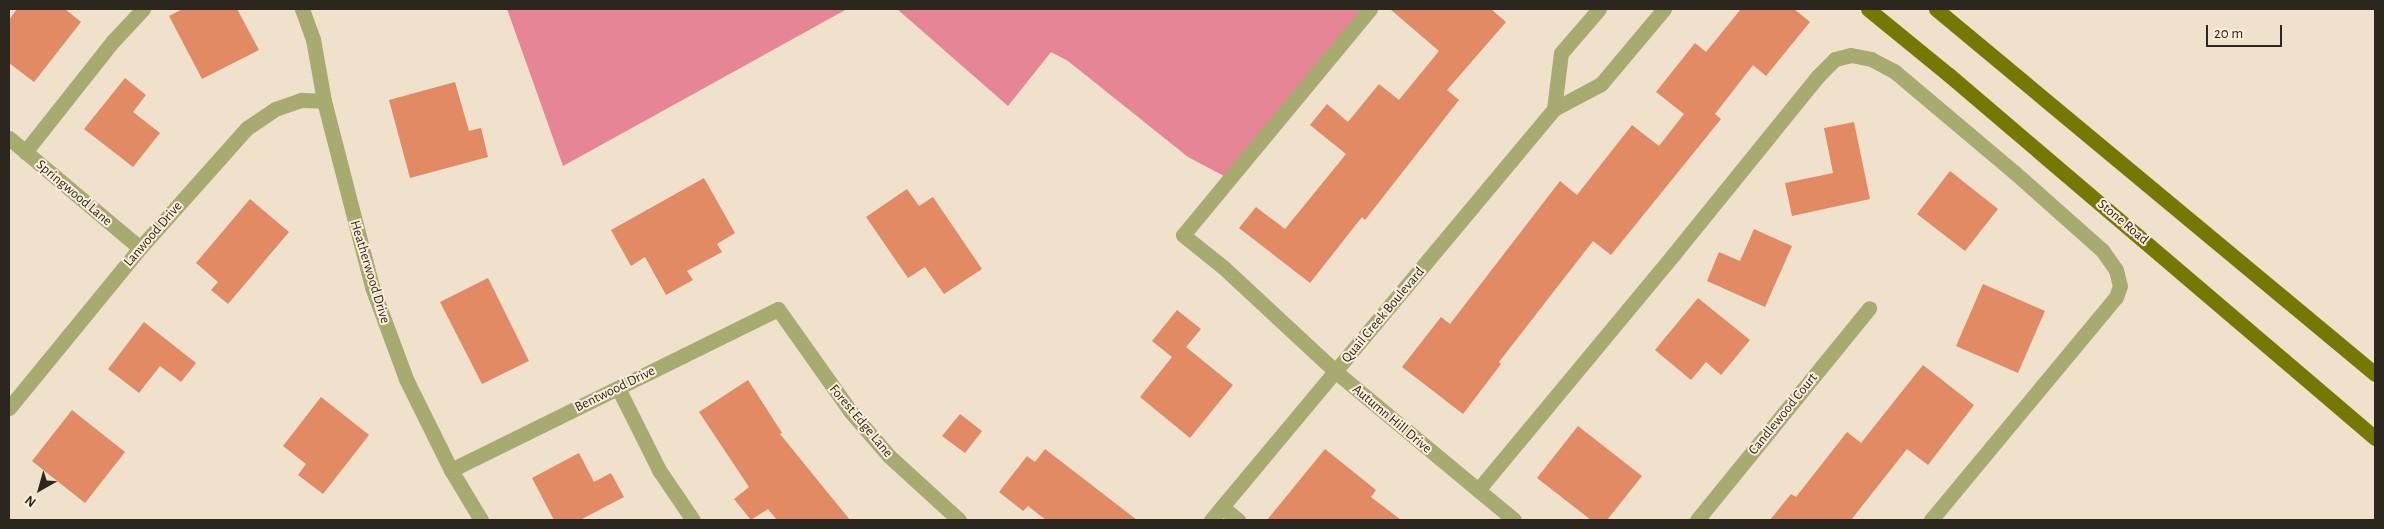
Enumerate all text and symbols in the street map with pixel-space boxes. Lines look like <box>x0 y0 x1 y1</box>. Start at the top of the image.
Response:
scale bar <box>2209 15 2285 47</box>
text: 20 m <box>2214 26 2243 41</box>
street label: Springwood Lane <box>33 156 115 230</box>
street label: Stone Road <box>2094 196 2152 248</box>
street label: Lanwood Drive <box>120 198 186 270</box>
street label: Heatherwood Drive <box>346 218 394 326</box>
street label: Quail Creek Boulevard <box>1338 264 1428 366</box>
street label: Bentwood Drive <box>572 362 658 416</box>
street label: Candlewood Court <box>1745 370 1821 458</box>
street label: Forest Edge Lane <box>826 381 896 461</box>
street label: Autumn Hill Drive <box>1349 381 1435 457</box>
north arrow <box>15 464 65 514</box>
text: N <box>23 492 39 509</box>

